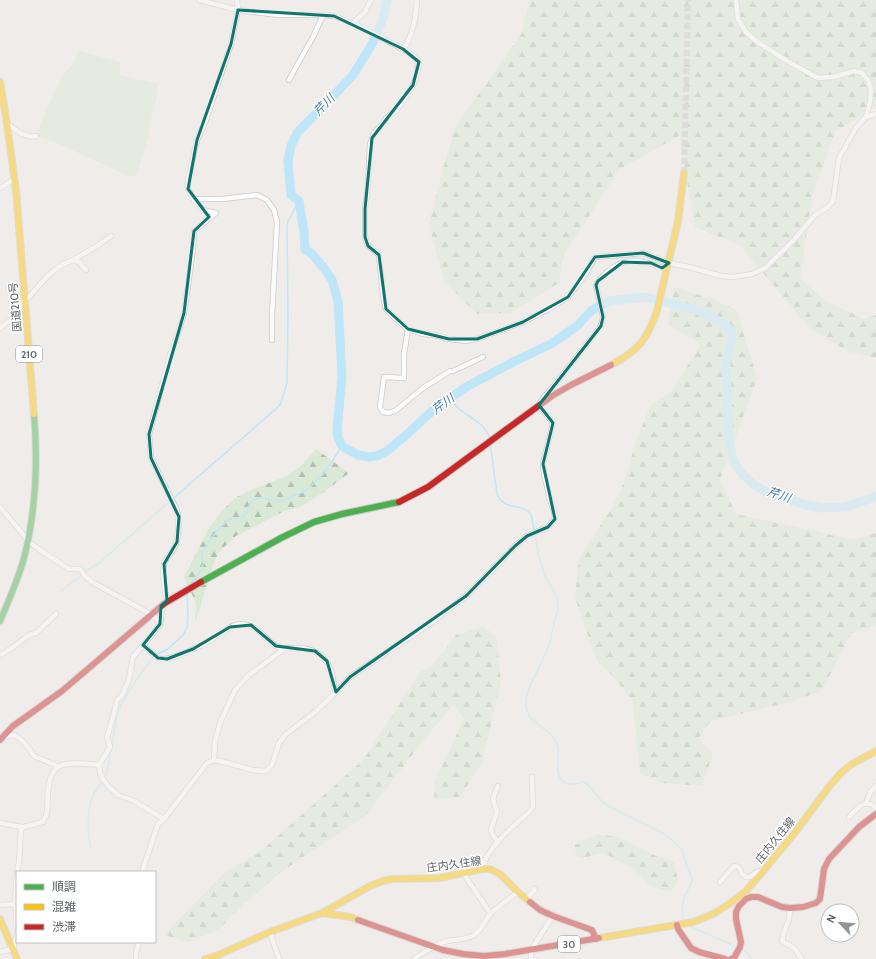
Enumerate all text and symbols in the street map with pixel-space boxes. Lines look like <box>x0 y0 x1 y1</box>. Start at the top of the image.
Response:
water label: 芹川 <box>310 89 339 119</box>
street label: 国道210号 <box>6 281 24 333</box>
road number: 210 <box>16 346 42 362</box>
water label: 芹川 <box>429 389 458 417</box>
water label: 芹川 <box>765 484 795 506</box>
street label: 庄内久住線 <box>752 814 798 866</box>
street label: 庄内久住線 <box>426 853 482 875</box>
legend <box>16 871 156 943</box>
text: 順調 <box>52 879 76 894</box>
text: 混雑 <box>52 899 76 914</box>
north arrow <box>820 903 860 943</box>
text: N <box>823 912 839 925</box>
text: 渋滞 <box>52 919 76 934</box>
road number: 30 <box>558 936 580 952</box>

